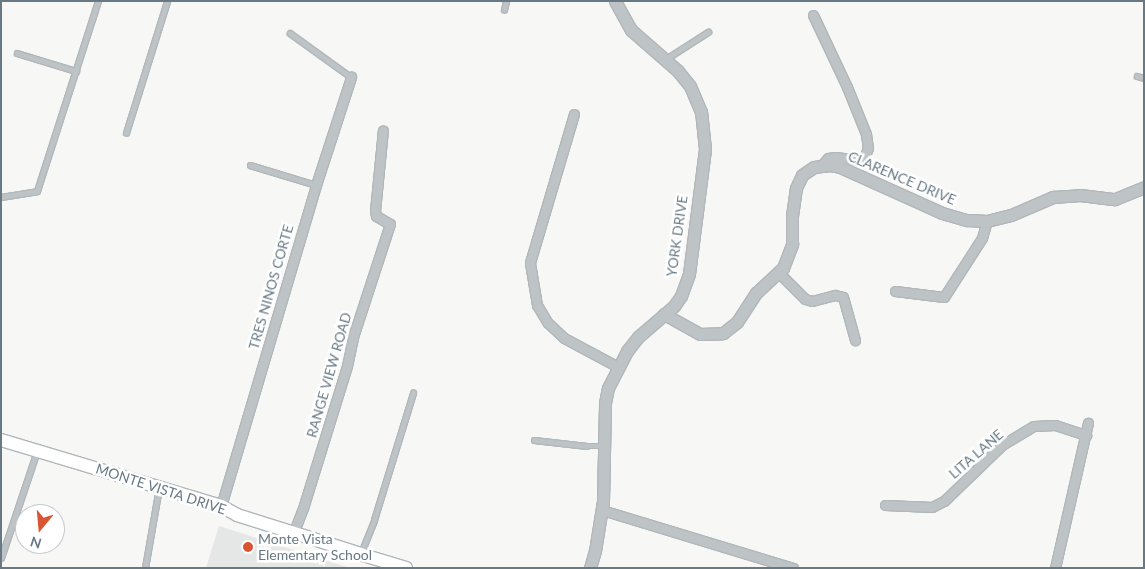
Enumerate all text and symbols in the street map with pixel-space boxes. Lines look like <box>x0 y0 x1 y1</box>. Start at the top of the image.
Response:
street label: CLARENCE DRIVE <box>846 148 958 208</box>
street label: YORK DRIVE <box>663 194 691 278</box>
street label: TRES NINOS CORTE <box>245 223 297 351</box>
street label: RANGE VIEW ROAD <box>303 310 355 440</box>
street label: LITA LANE <box>945 426 1007 482</box>
street label: MONTE VISTA DRIVE <box>93 460 229 518</box>
north arrow <box>15 504 65 554</box>
place label: Monte Vista Elementary School <box>258 531 372 564</box>
text: N <box>28 533 43 553</box>
marker: Monte Vista Elementary School <box>242 541 254 553</box>

